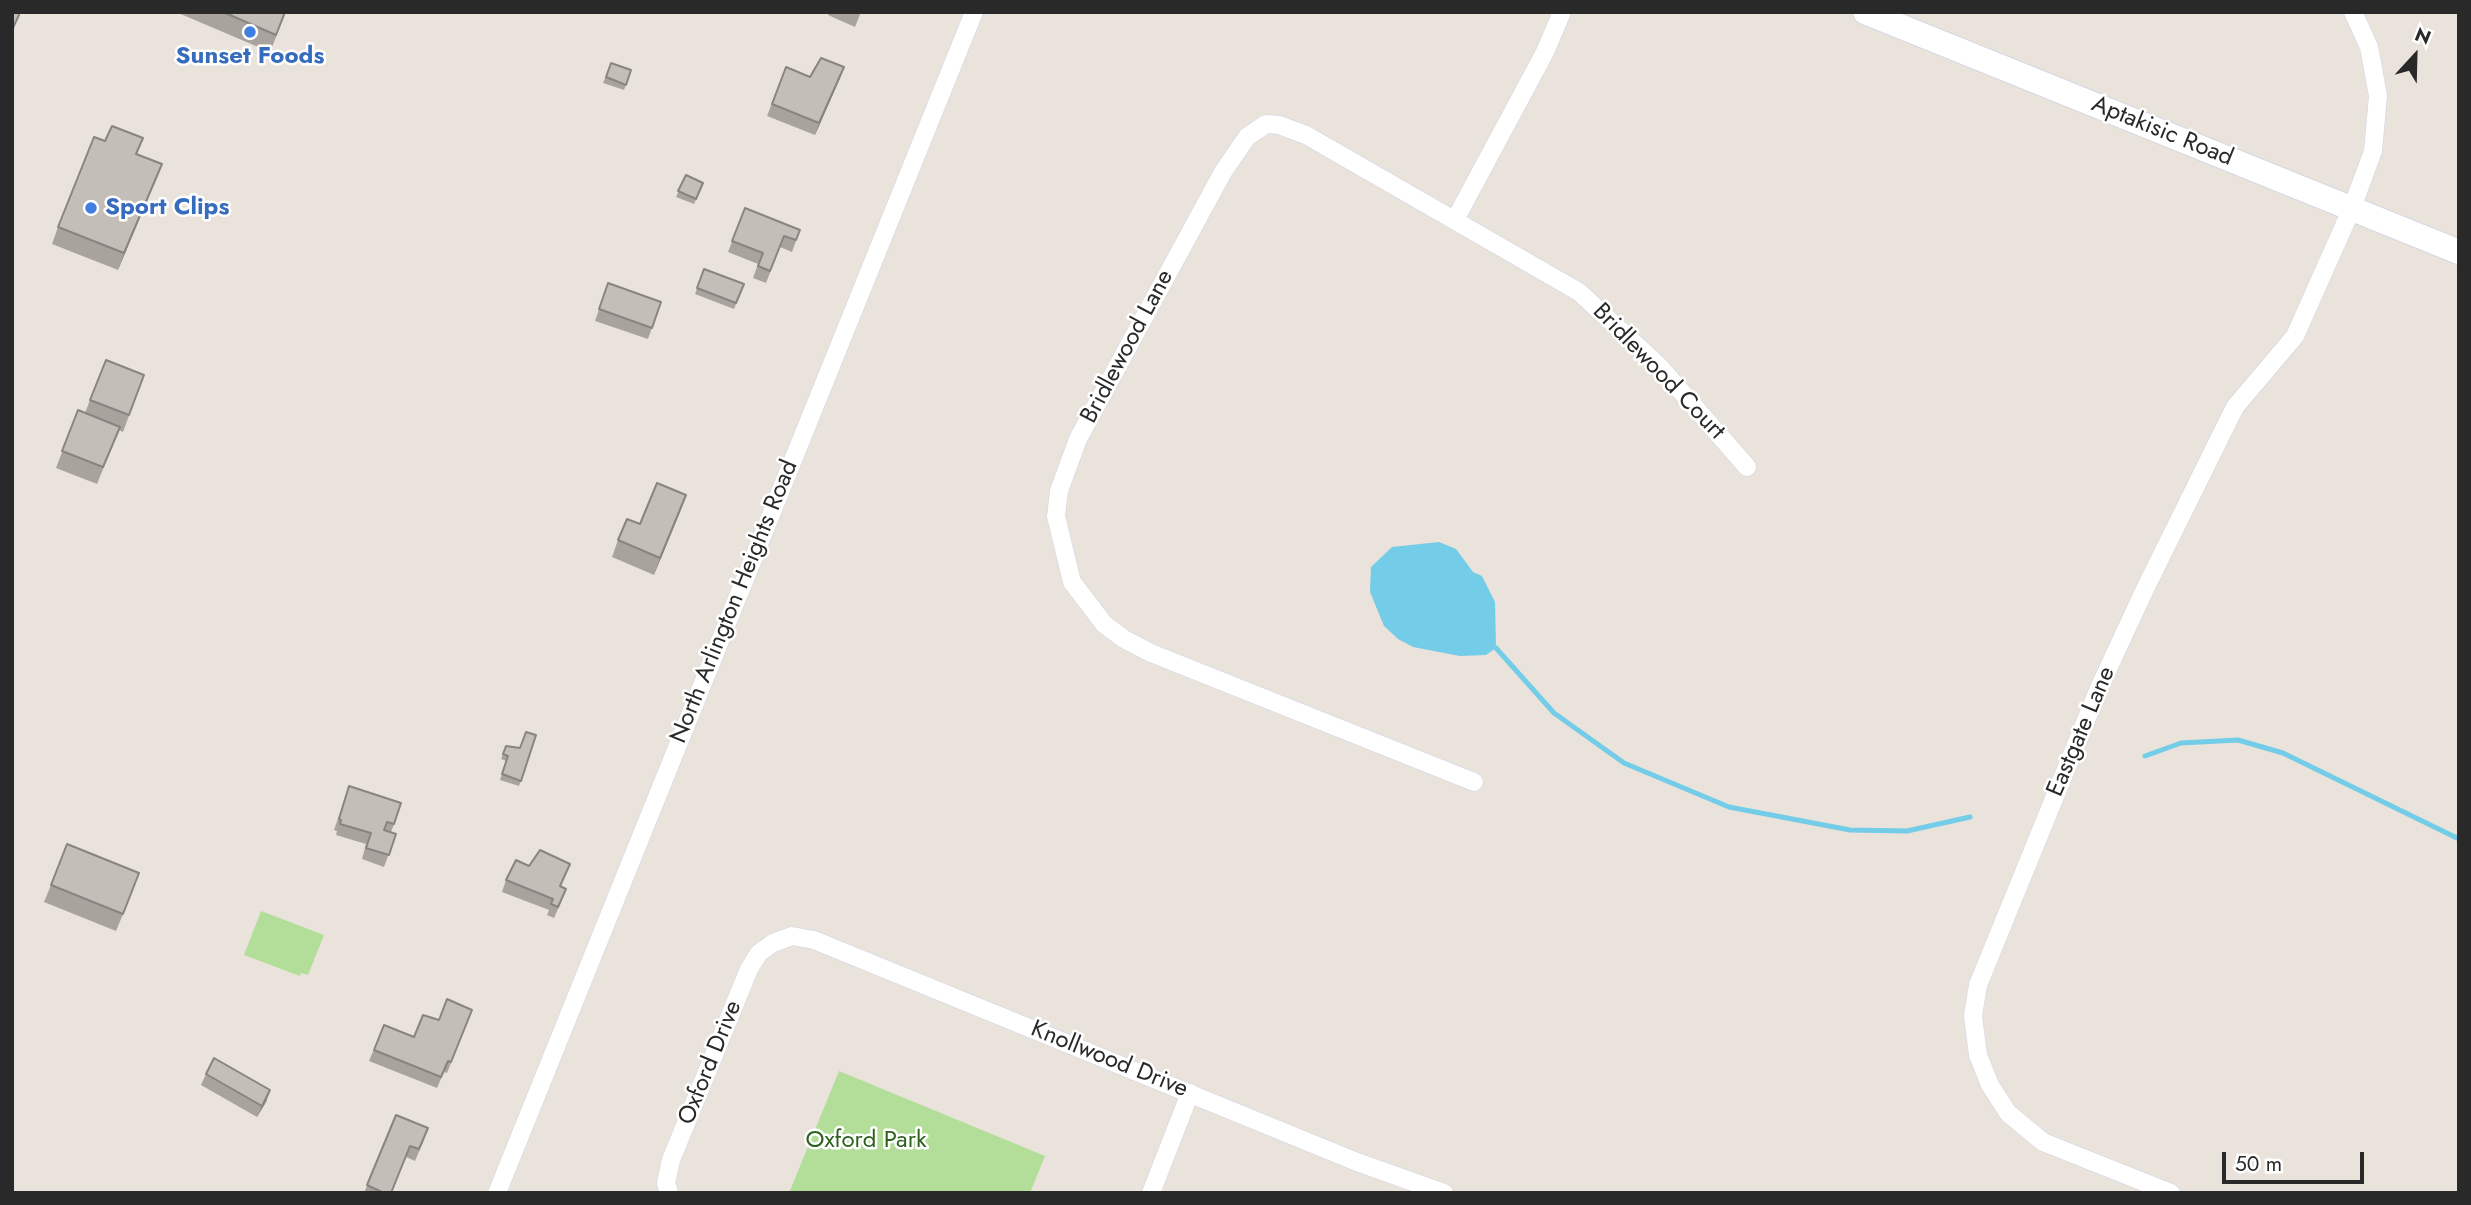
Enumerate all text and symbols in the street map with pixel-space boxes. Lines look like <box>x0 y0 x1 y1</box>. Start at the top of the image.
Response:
north arrow <box>2380 21 2450 91</box>
text: N <box>2411 21 2435 51</box>
marker: Sunset Foods <box>242 24 258 40</box>
place label: Sunset Foods <box>176 43 324 71</box>
street label: Aptakisic Road <box>2087 91 2237 173</box>
place label: Sport Clips <box>105 194 229 222</box>
marker: Sport Clips <box>83 200 99 216</box>
street label: Bridlewood Lane <box>1076 265 1180 429</box>
street label: Bridlewood Court <box>1586 298 1730 446</box>
street label: North Arlington Heights Road <box>665 456 805 748</box>
street label: Eastgate Lane <box>2042 663 2122 801</box>
street label: Oxford Drive <box>673 997 749 1129</box>
street label: Knollwood Drive <box>1026 1015 1192 1105</box>
park label: Oxford Park <box>806 1127 926 1155</box>
scale bar <box>2226 1138 2368 1182</box>
text: 50 m <box>2235 1149 2282 1179</box>

